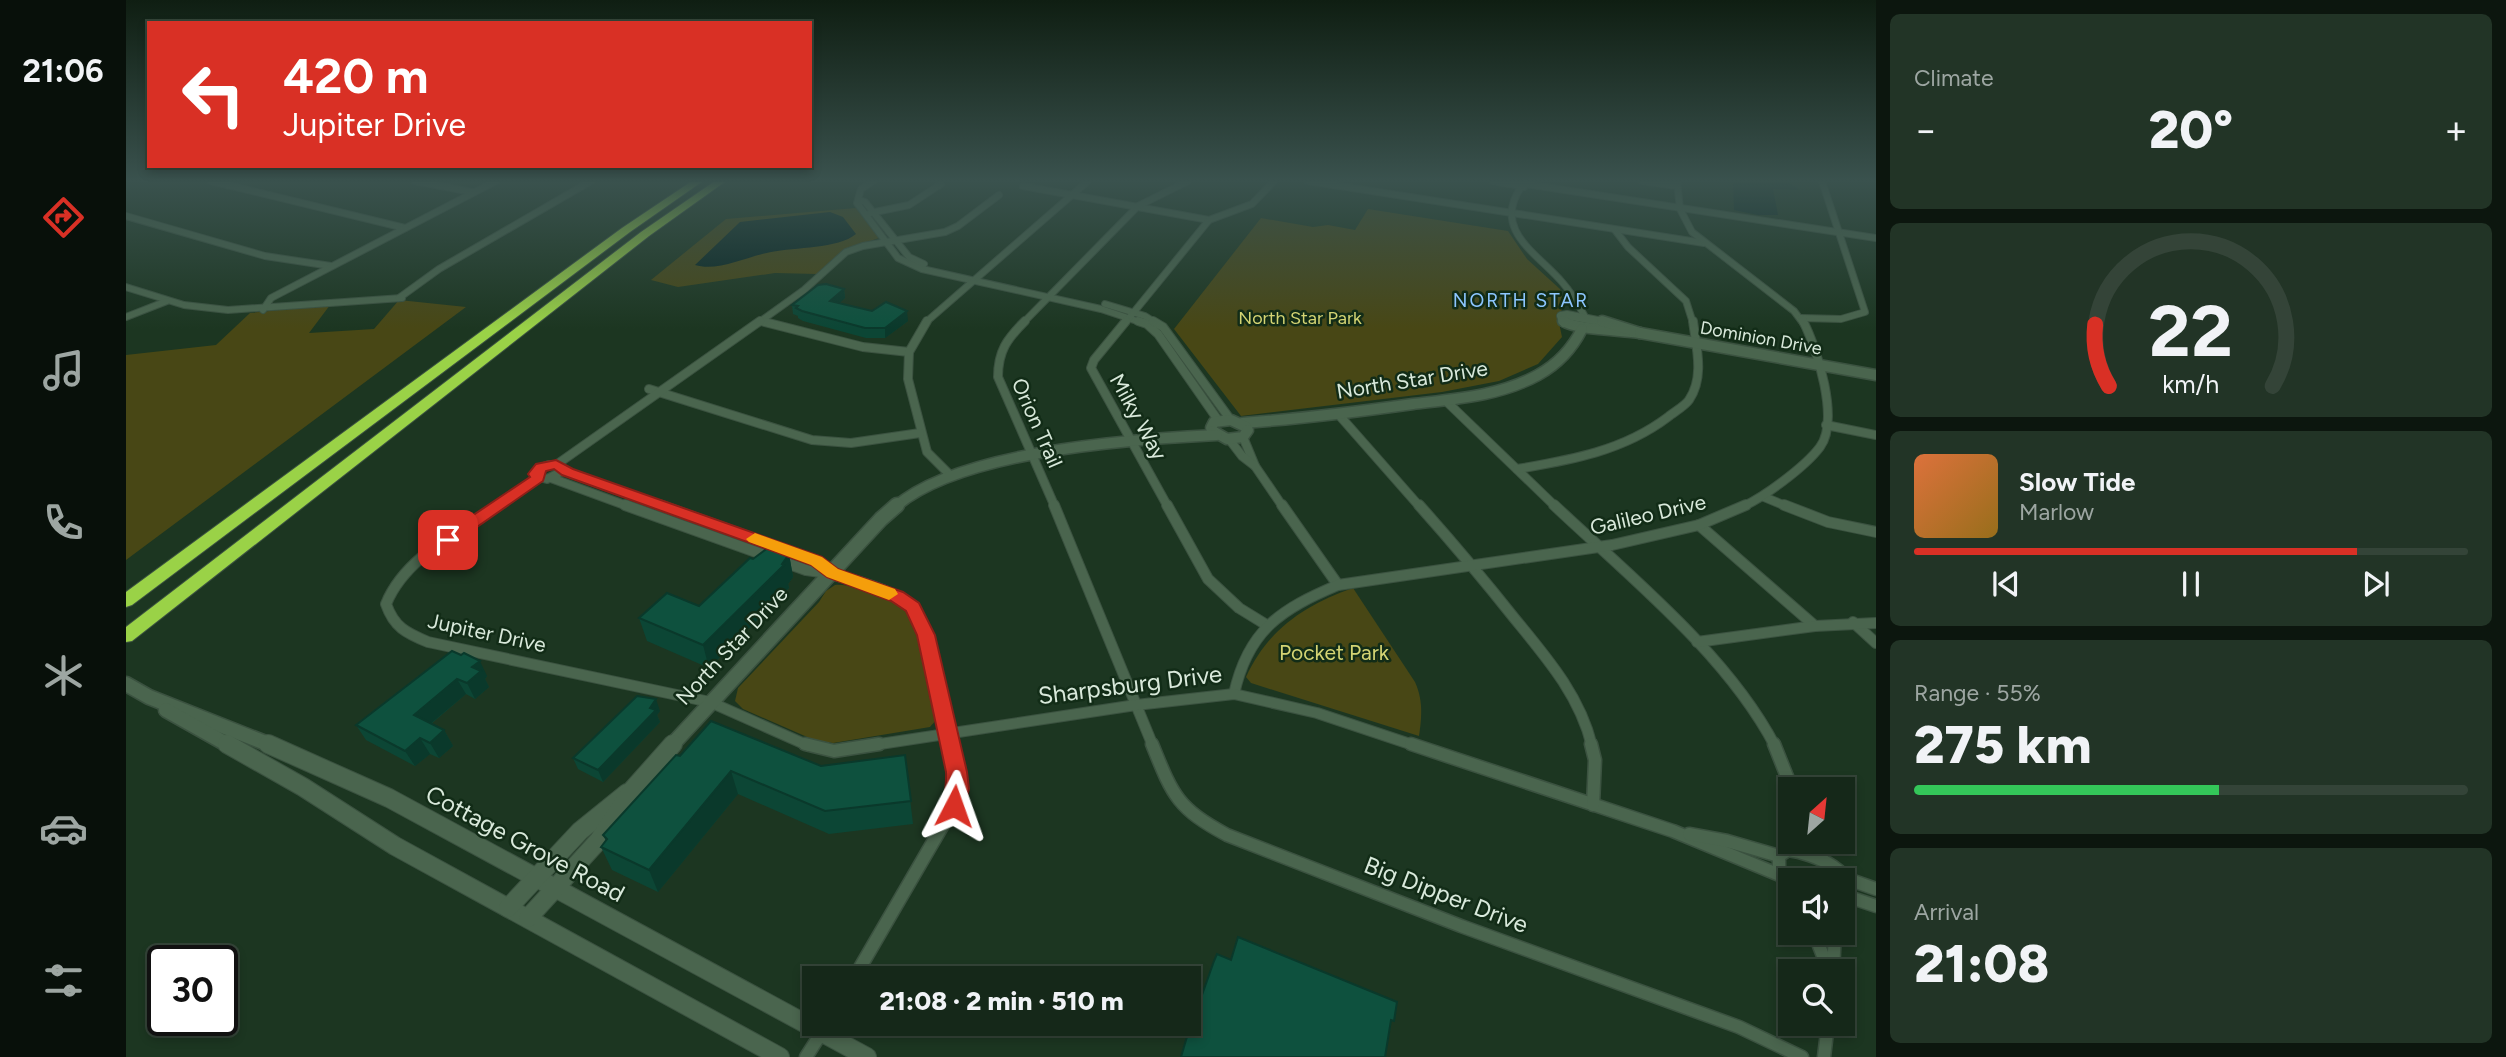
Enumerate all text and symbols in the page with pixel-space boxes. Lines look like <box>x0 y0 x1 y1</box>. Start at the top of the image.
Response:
text: 420 m <box>283 46 429 105</box>
icon: left <box>168 49 259 140</box>
text: 21:06 <box>23 52 103 90</box>
text: Climate <box>1914 64 1993 92</box>
text: 20° <box>2149 99 2233 161</box>
text: Jupiter Drive <box>283 106 466 144</box>
text: − <box>1914 107 1938 153</box>
text: + <box>2444 107 2468 153</box>
icon: directions <box>39 193 88 242</box>
text: 22 <box>2149 287 2233 374</box>
district label: NORTH STAR <box>1453 289 1589 312</box>
park label: North Star Park <box>1238 307 1362 329</box>
street label: Dominion Drive <box>1698 316 1824 360</box>
icon: music <box>39 346 88 395</box>
street label: North Star Drive <box>1335 355 1489 404</box>
street label: Milky Way <box>1105 369 1172 464</box>
text: km/h <box>2162 369 2220 399</box>
street label: Orion Trail <box>1007 374 1068 471</box>
text: Slow Tide <box>2019 466 2135 498</box>
street label: Galileo Drive <box>1587 489 1708 540</box>
icon: phone <box>39 498 88 547</box>
text: Marlow <box>2019 498 2094 526</box>
pin <box>418 510 478 570</box>
icon: arrive <box>429 521 467 559</box>
icon: previous <box>1987 565 2025 603</box>
icon: pause <box>2172 565 2210 603</box>
icon: next <box>2357 565 2395 603</box>
street label: North Star Drive <box>670 581 793 710</box>
street label: Jupiter Drive <box>426 608 548 657</box>
park label: Pocket Park <box>1279 640 1390 665</box>
icon: climate <box>39 651 88 700</box>
street label: Sharpsburg Drive <box>1036 659 1223 710</box>
text: Range · 55% <box>1914 679 2041 707</box>
text: 275 km <box>1914 714 2091 776</box>
position arrow <box>917 769 991 843</box>
north arrow <box>1778 777 1855 854</box>
map controls <box>1778 777 1855 1036</box>
street label: Cottage Grove Road <box>421 779 630 908</box>
icon: car <box>39 804 88 853</box>
street label: Big Dipper Drive <box>1360 850 1532 939</box>
button: sound <box>1778 868 1855 945</box>
text: Arrival <box>1914 898 1979 926</box>
text: 21:08 <box>1914 933 2049 995</box>
speed limit sign: 30 <box>147 945 238 1036</box>
icon: filters <box>39 956 88 1005</box>
button: search <box>1778 959 1855 1036</box>
text: 21:08 · 2 min · 510 m <box>879 985 1124 1017</box>

